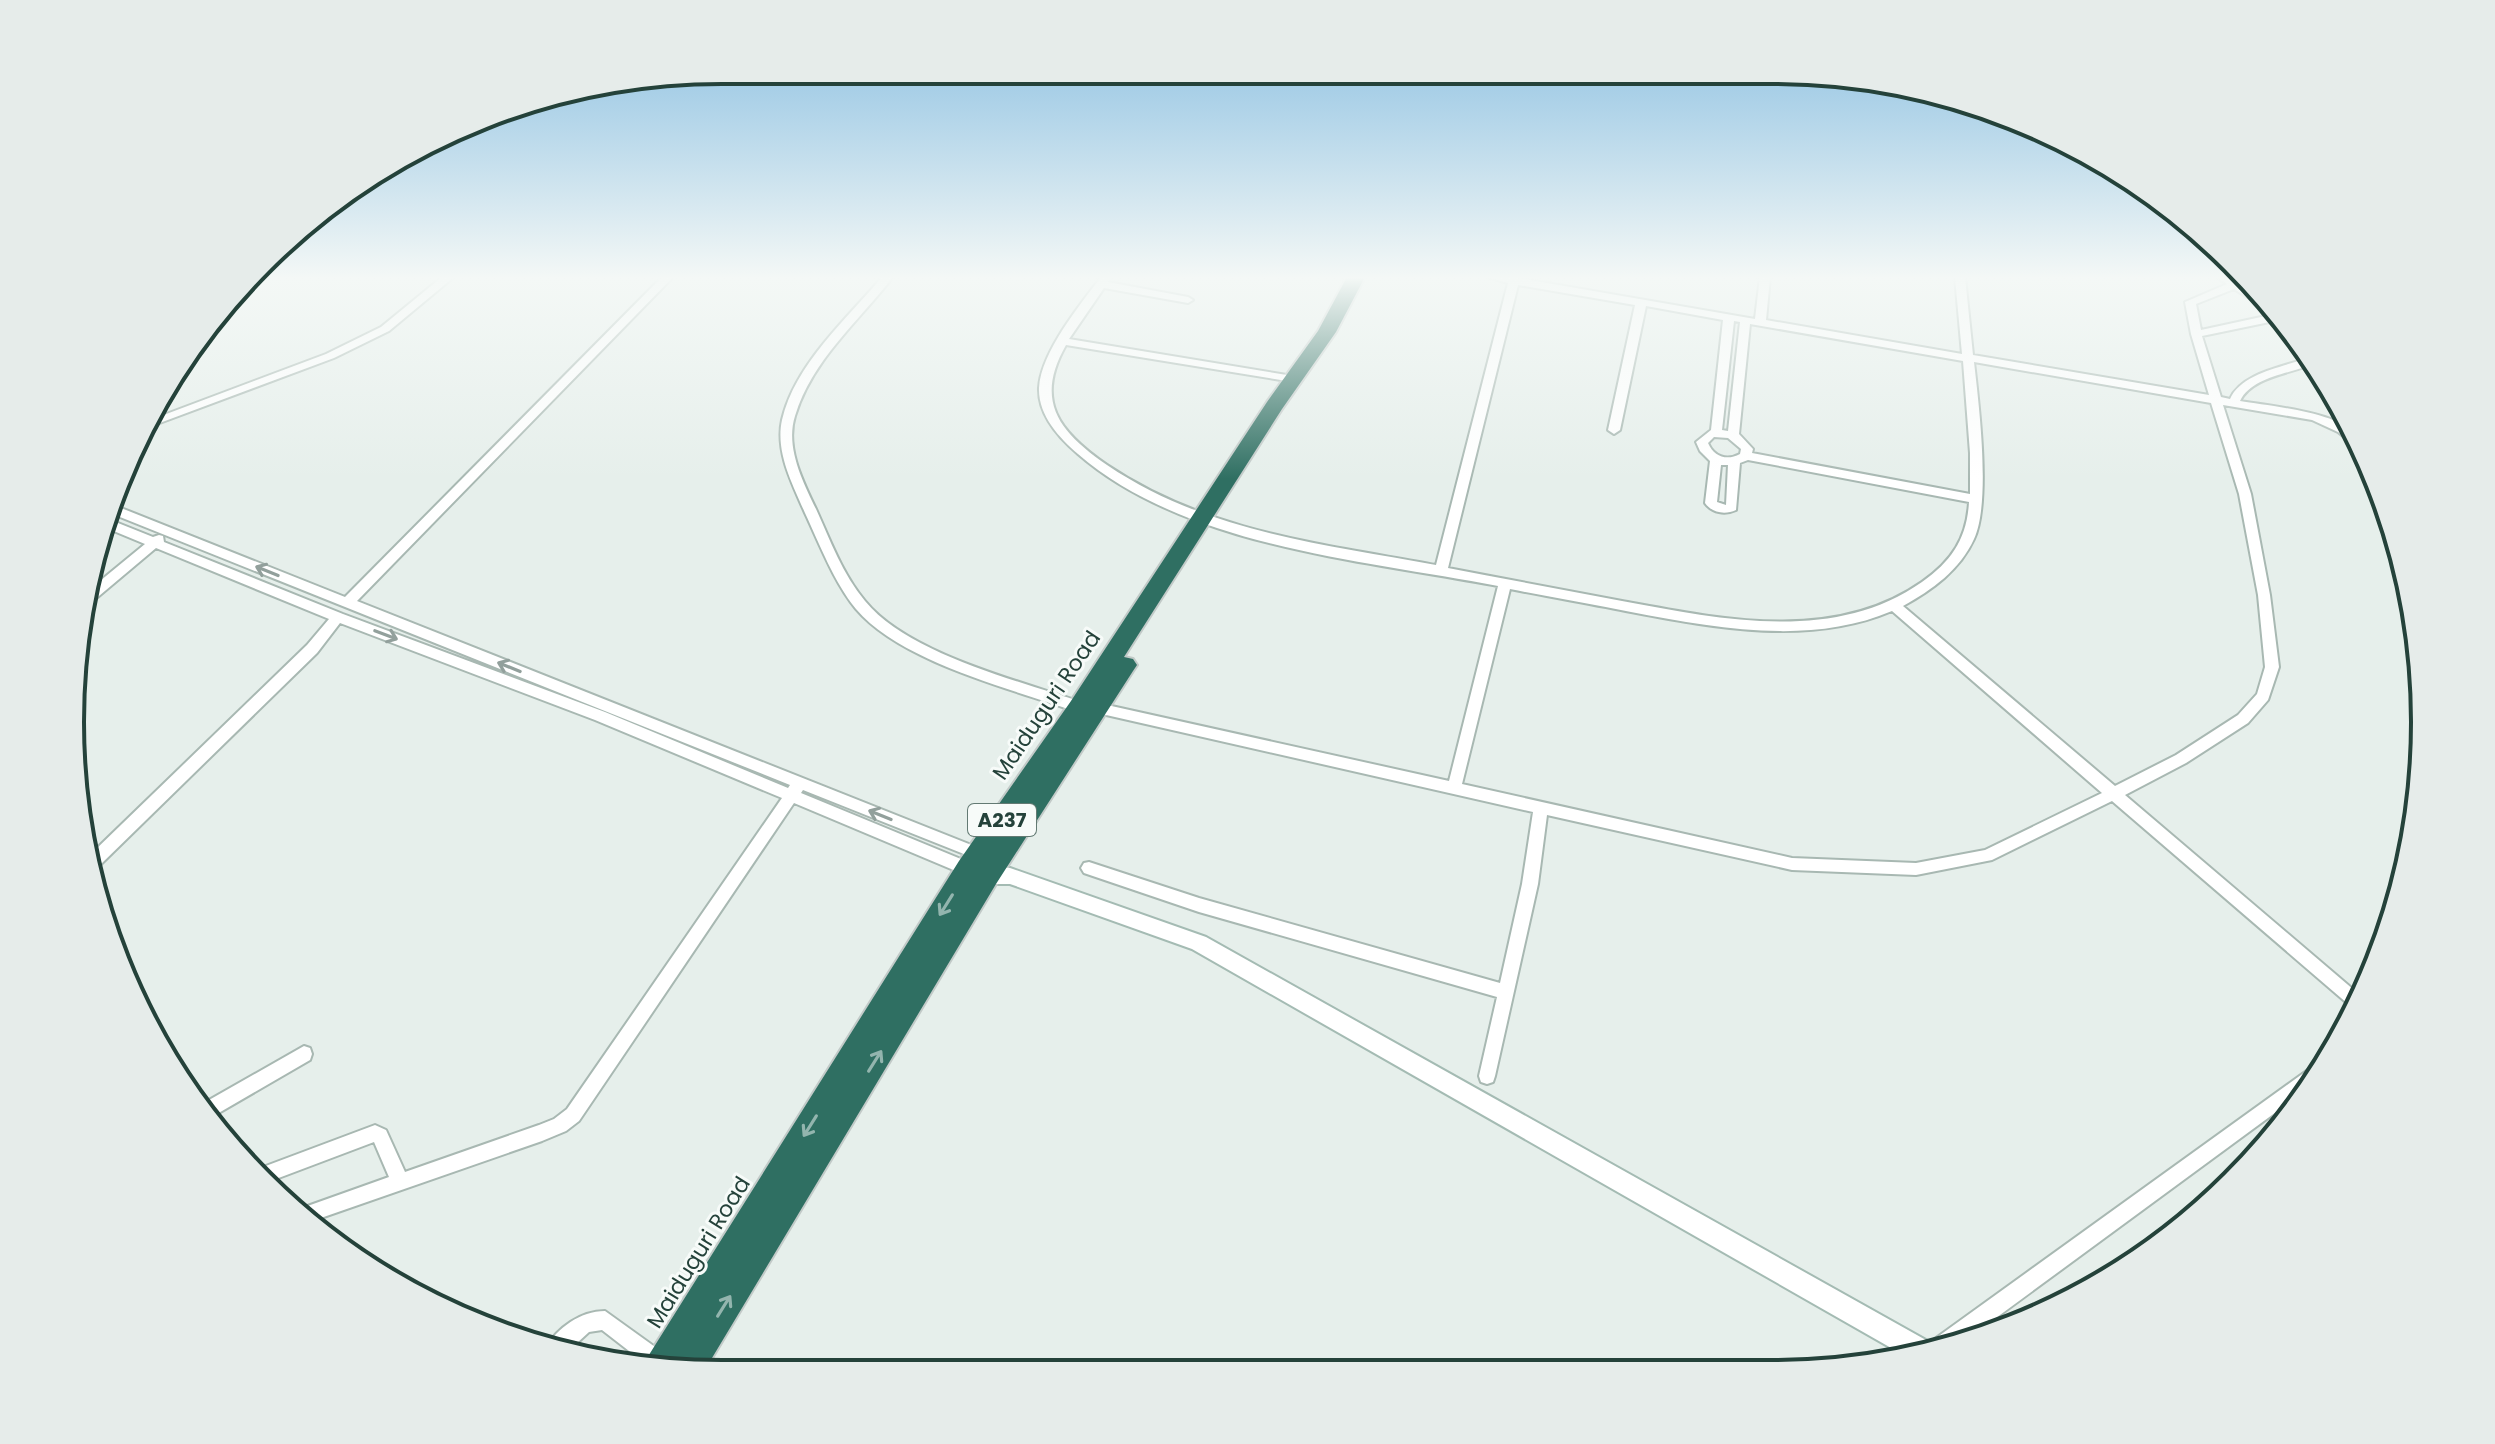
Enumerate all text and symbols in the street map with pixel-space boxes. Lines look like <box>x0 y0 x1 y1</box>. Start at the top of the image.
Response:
one-way arrow <box>255 563 280 577</box>
street label: Maiduguri Road <box>985 625 1108 786</box>
one-way arrow <box>373 629 398 643</box>
one-way arrow <box>497 659 522 673</box>
road number: A237 <box>968 804 1036 836</box>
one-way arrow <box>868 807 893 821</box>
one-way arrow <box>938 893 954 916</box>
one-way arrow <box>868 1050 884 1073</box>
one-way arrow <box>801 1114 817 1137</box>
street label: Maiduguri Road <box>639 1170 758 1334</box>
one-way arrow <box>717 1295 733 1318</box>

